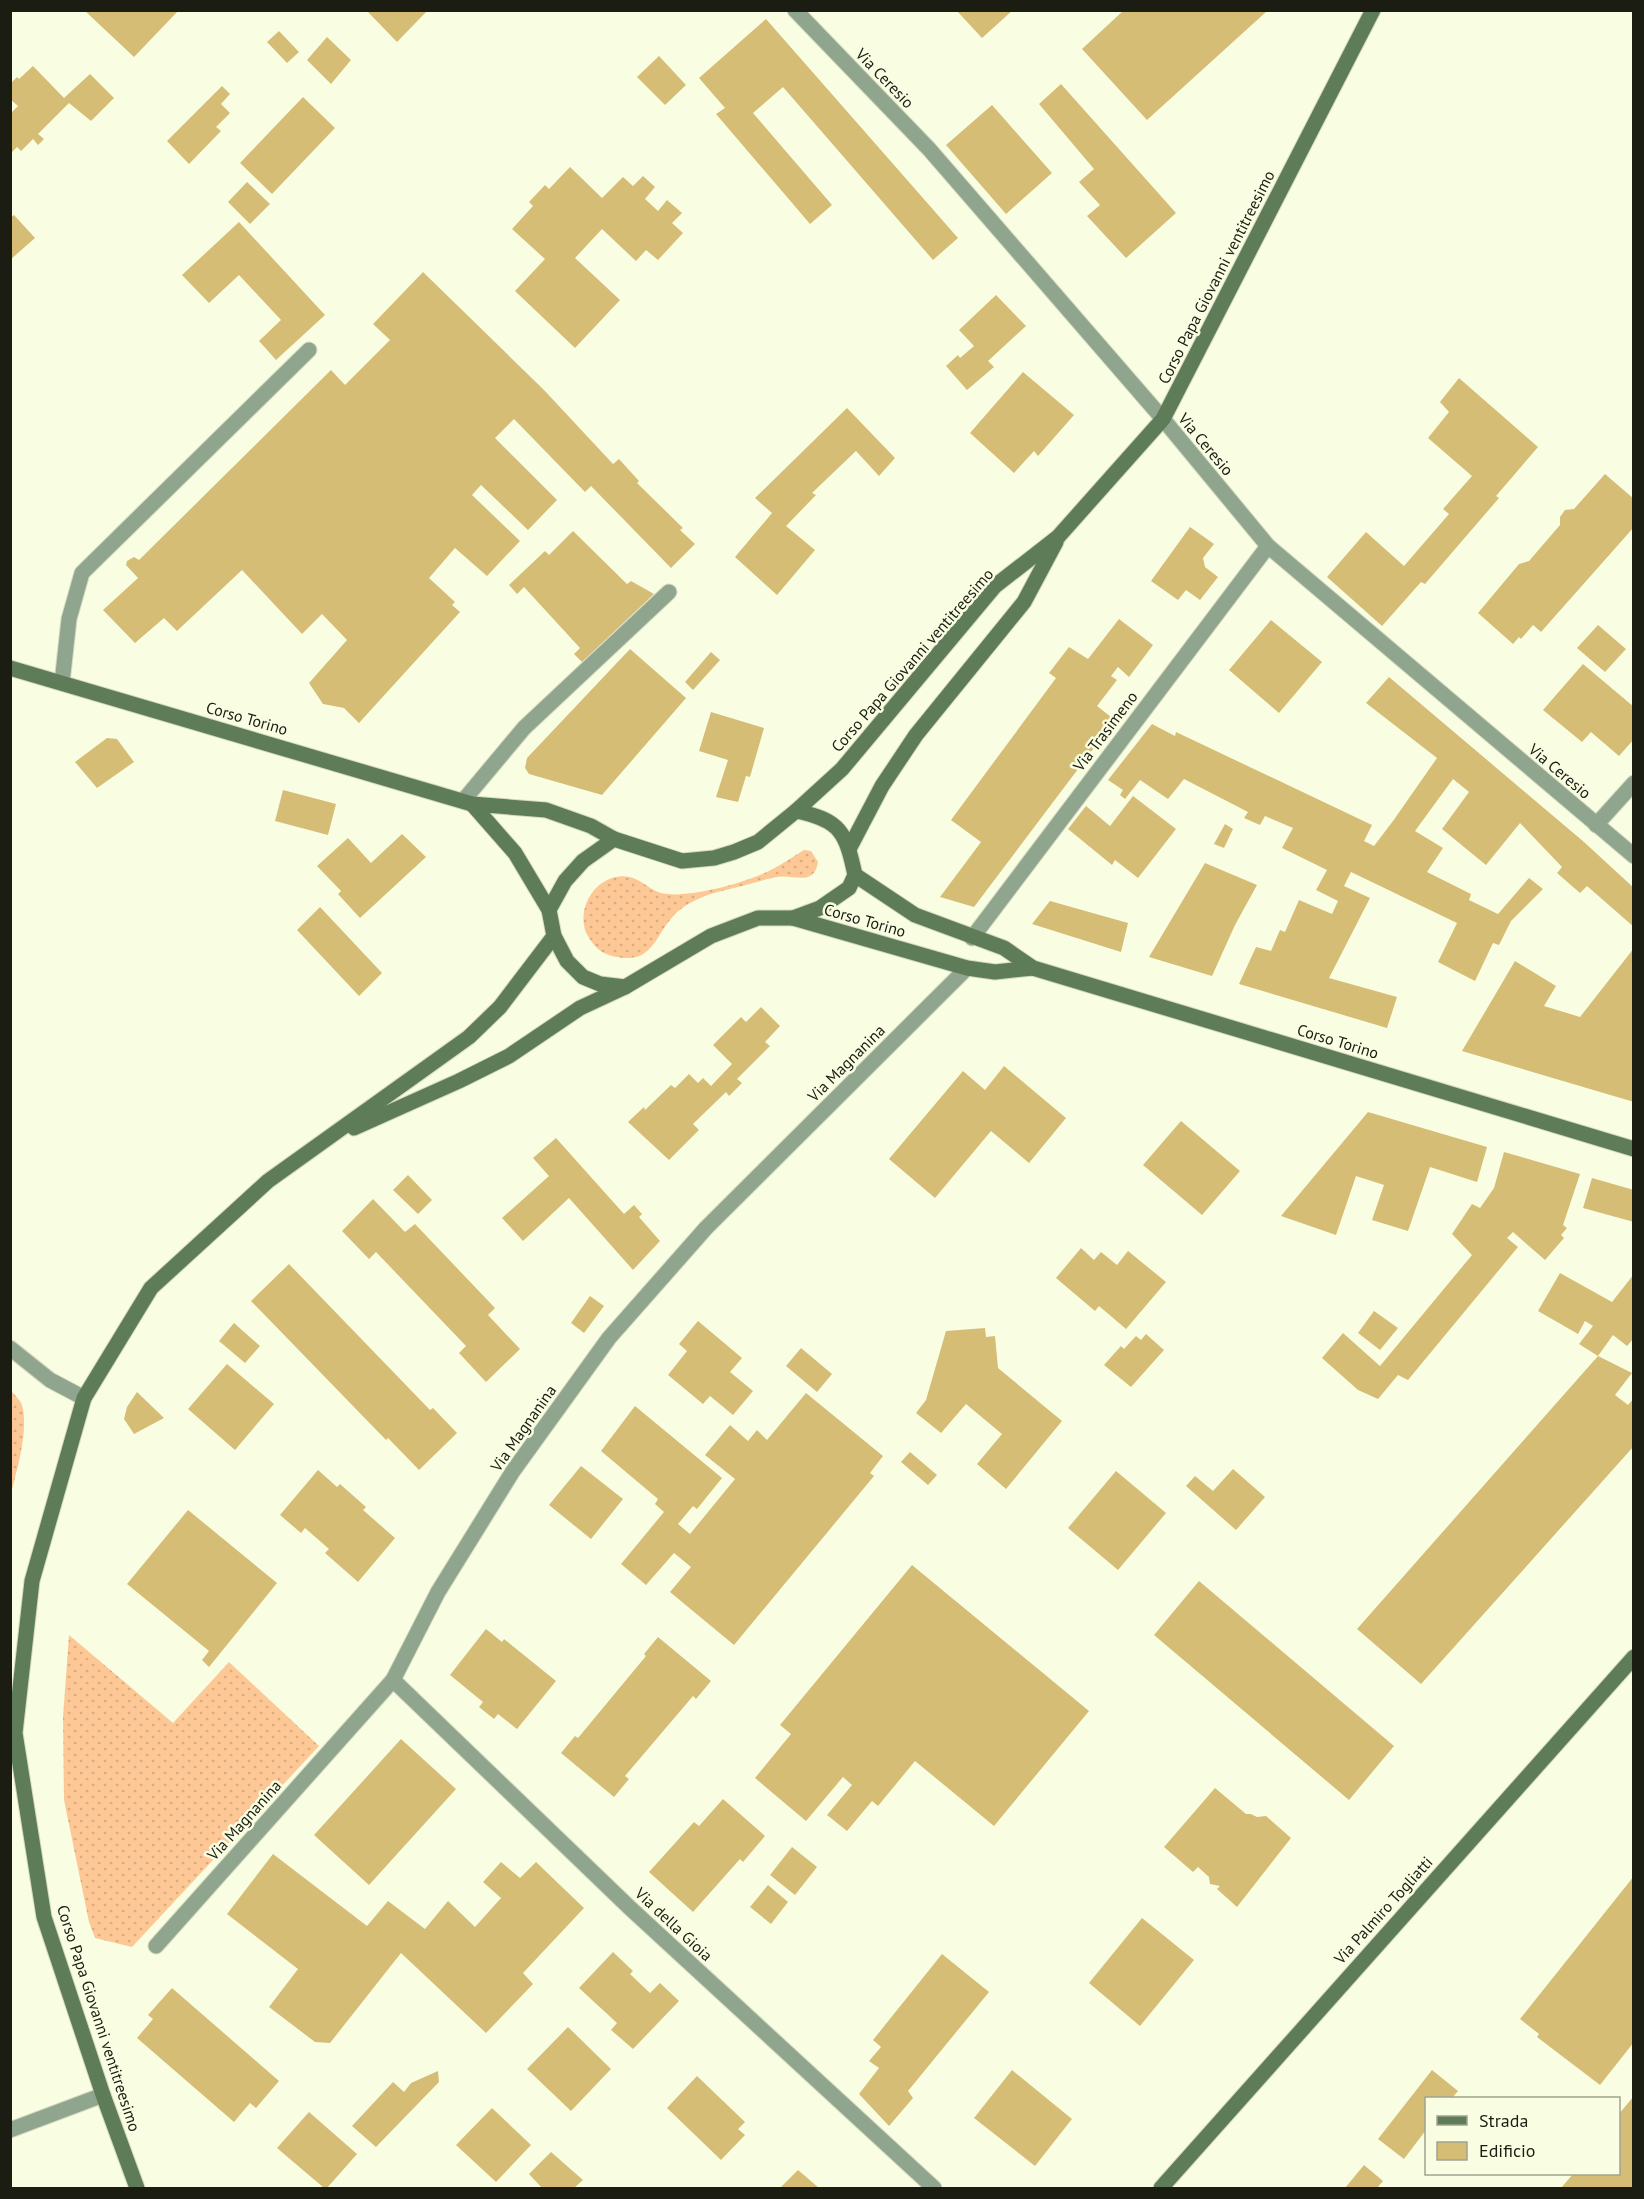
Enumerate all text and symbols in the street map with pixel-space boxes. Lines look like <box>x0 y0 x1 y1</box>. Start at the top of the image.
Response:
street label: Via Ceresio <box>851 43 918 112</box>
street label: Corso Papa Giovanni ventitreesimo <box>1153 167 1279 387</box>
street label: Via Ceresio <box>1173 408 1238 479</box>
street label: Corso Papa Giovanni ventitreesimo <box>827 564 997 756</box>
street label: Via Trasimeno <box>1068 687 1142 776</box>
street label: Corso Torino <box>204 697 290 739</box>
street label: Via Ceresio <box>1524 738 1595 803</box>
street label: Corso Torino <box>822 899 908 941</box>
street label: Corso Torino <box>1295 1019 1381 1063</box>
street label: Via Magnanina <box>802 1020 889 1107</box>
street label: Via Magnanina <box>485 1381 560 1476</box>
street label: Via Magnanina <box>202 1776 285 1865</box>
street label: Via Palmiro Togliatti <box>1329 1852 1436 1969</box>
street label: Via della Gioia <box>630 1882 717 1965</box>
street label: Corso Papa Giovanni ventitreesimo <box>53 1902 145 2134</box>
legend <box>1425 2097 1620 2175</box>
text: Strada <box>1479 2109 1528 2132</box>
text: Edificio <box>1479 2139 1535 2162</box>

